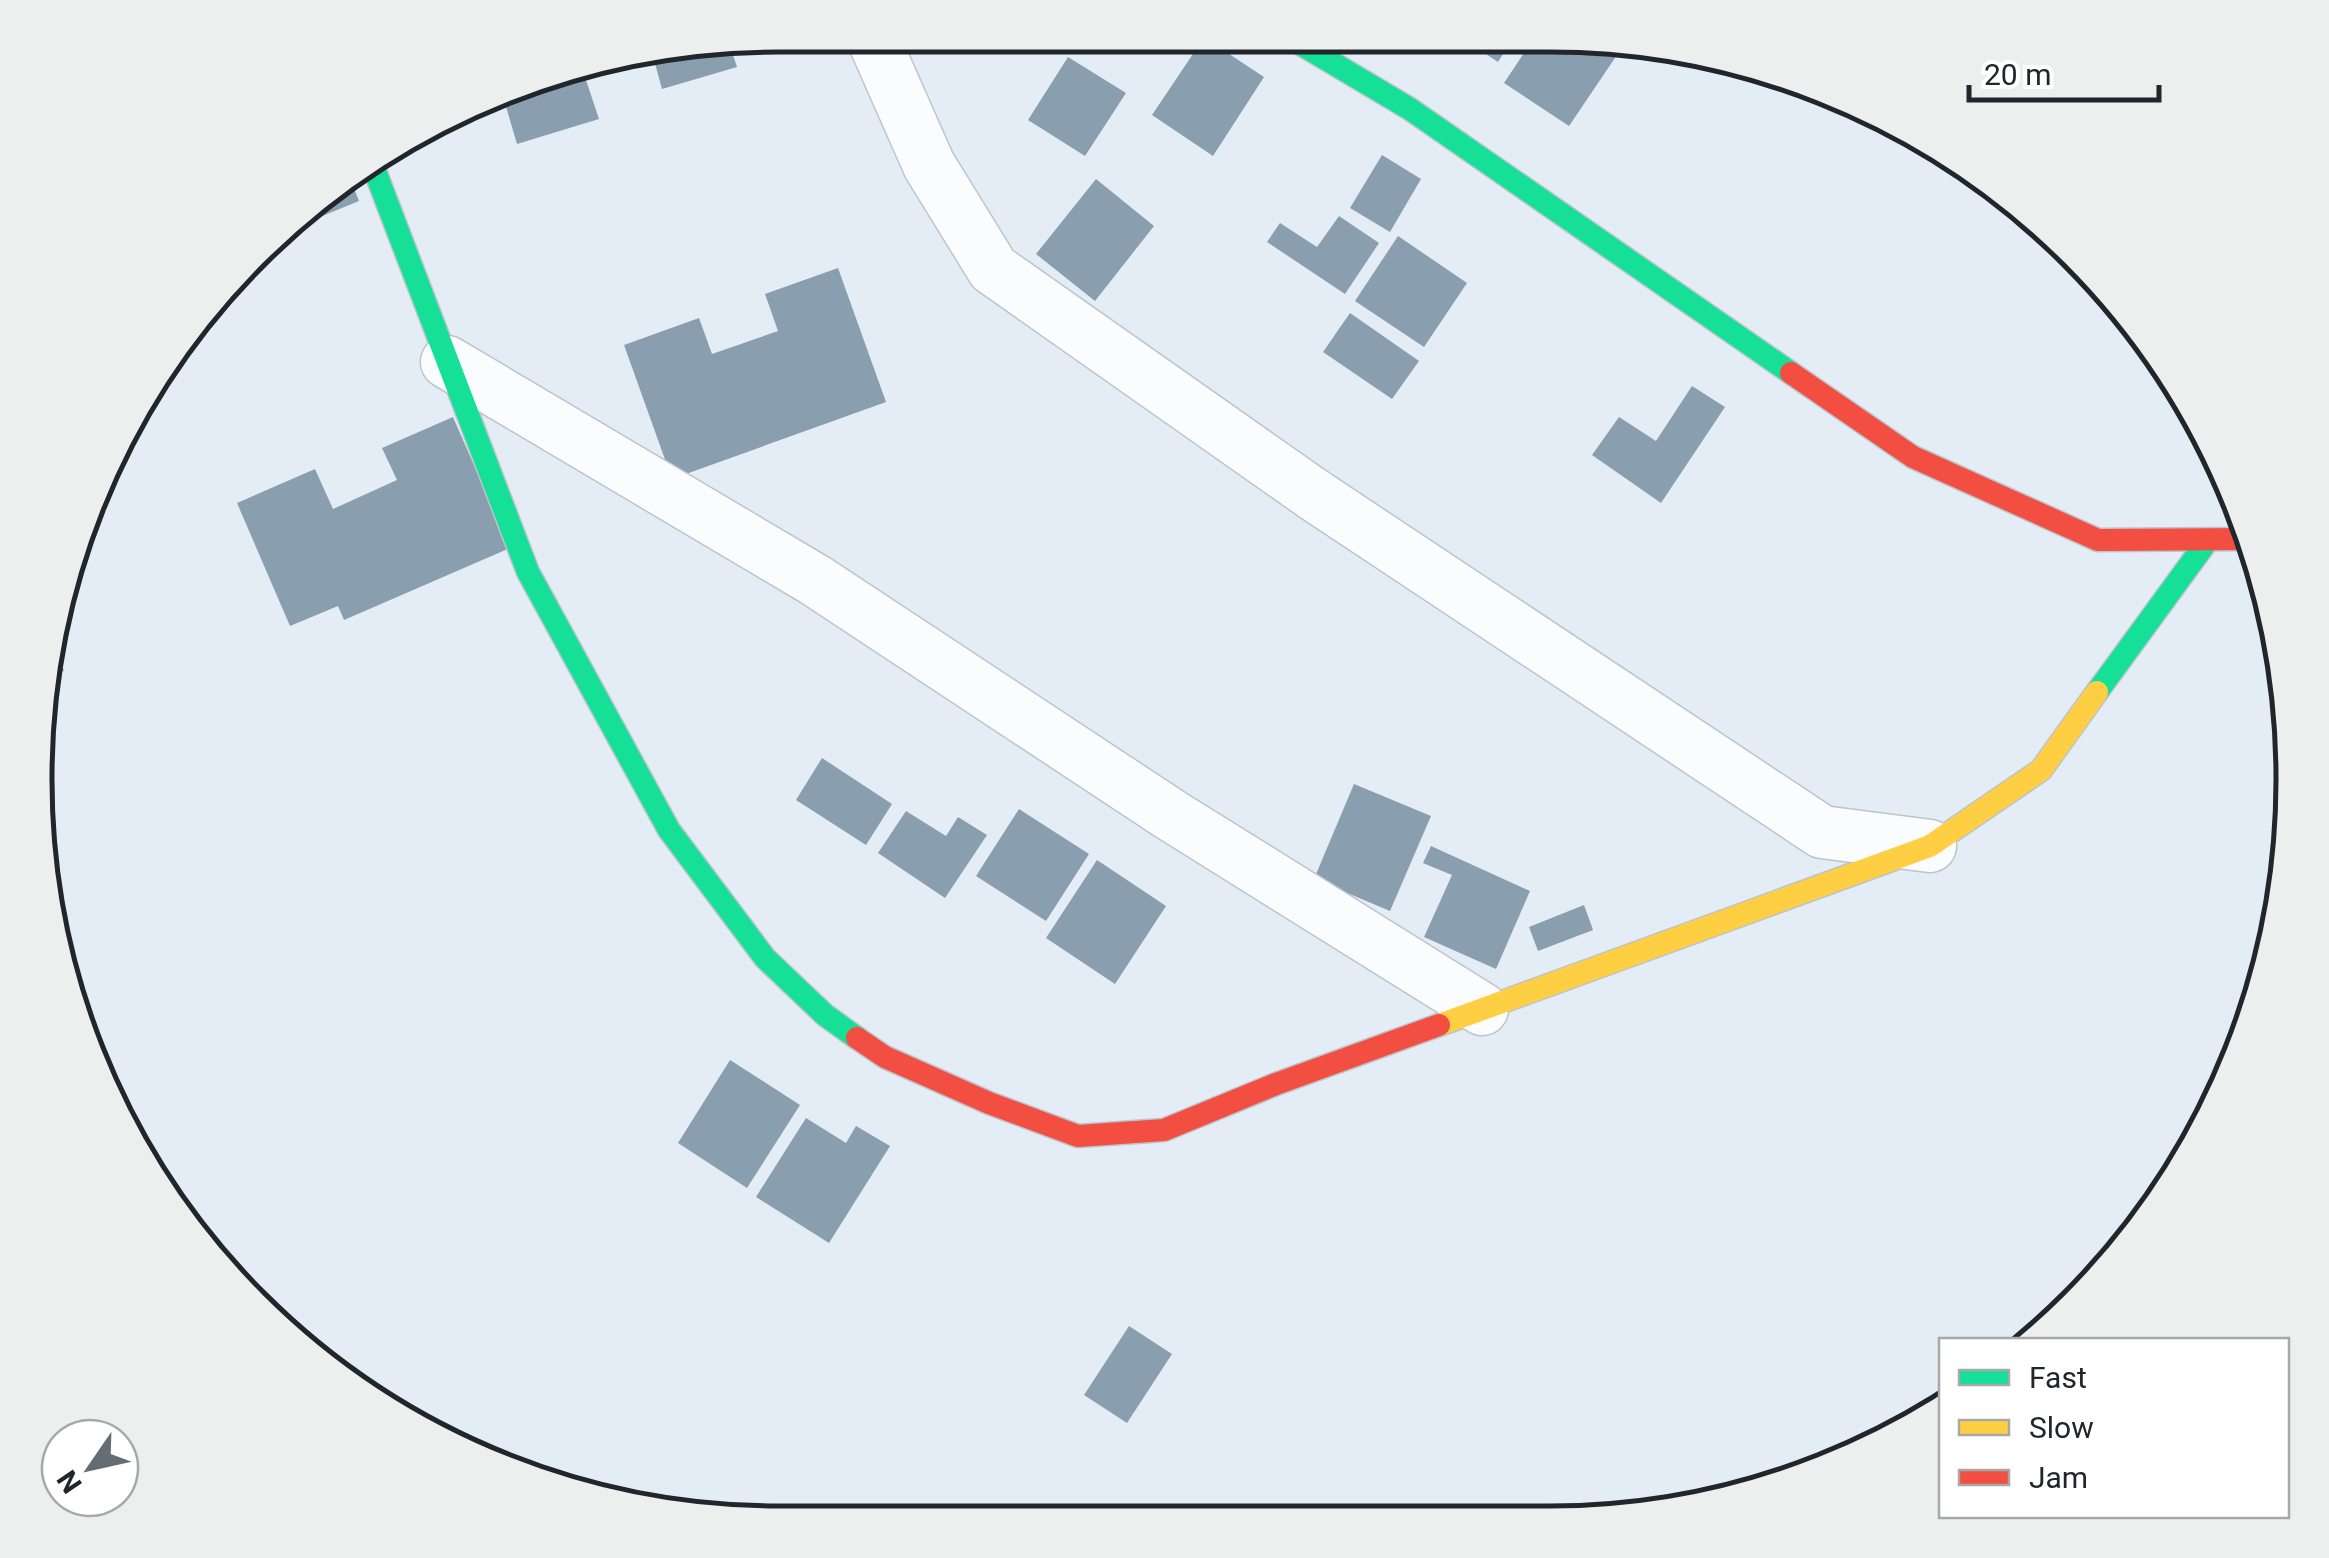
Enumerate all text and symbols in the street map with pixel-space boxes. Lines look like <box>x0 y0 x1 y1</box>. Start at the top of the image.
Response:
scale bar <box>1969 40 2159 102</box>
text: 20 m <box>1984 57 2051 92</box>
legend <box>1939 1338 2289 1518</box>
text: Fast <box>2029 1360 2087 1395</box>
text: Slow <box>2029 1410 2094 1445</box>
north arrow <box>40 1418 140 1518</box>
text: Jam <box>2029 1460 2088 1495</box>
text: N <box>50 1464 89 1499</box>

